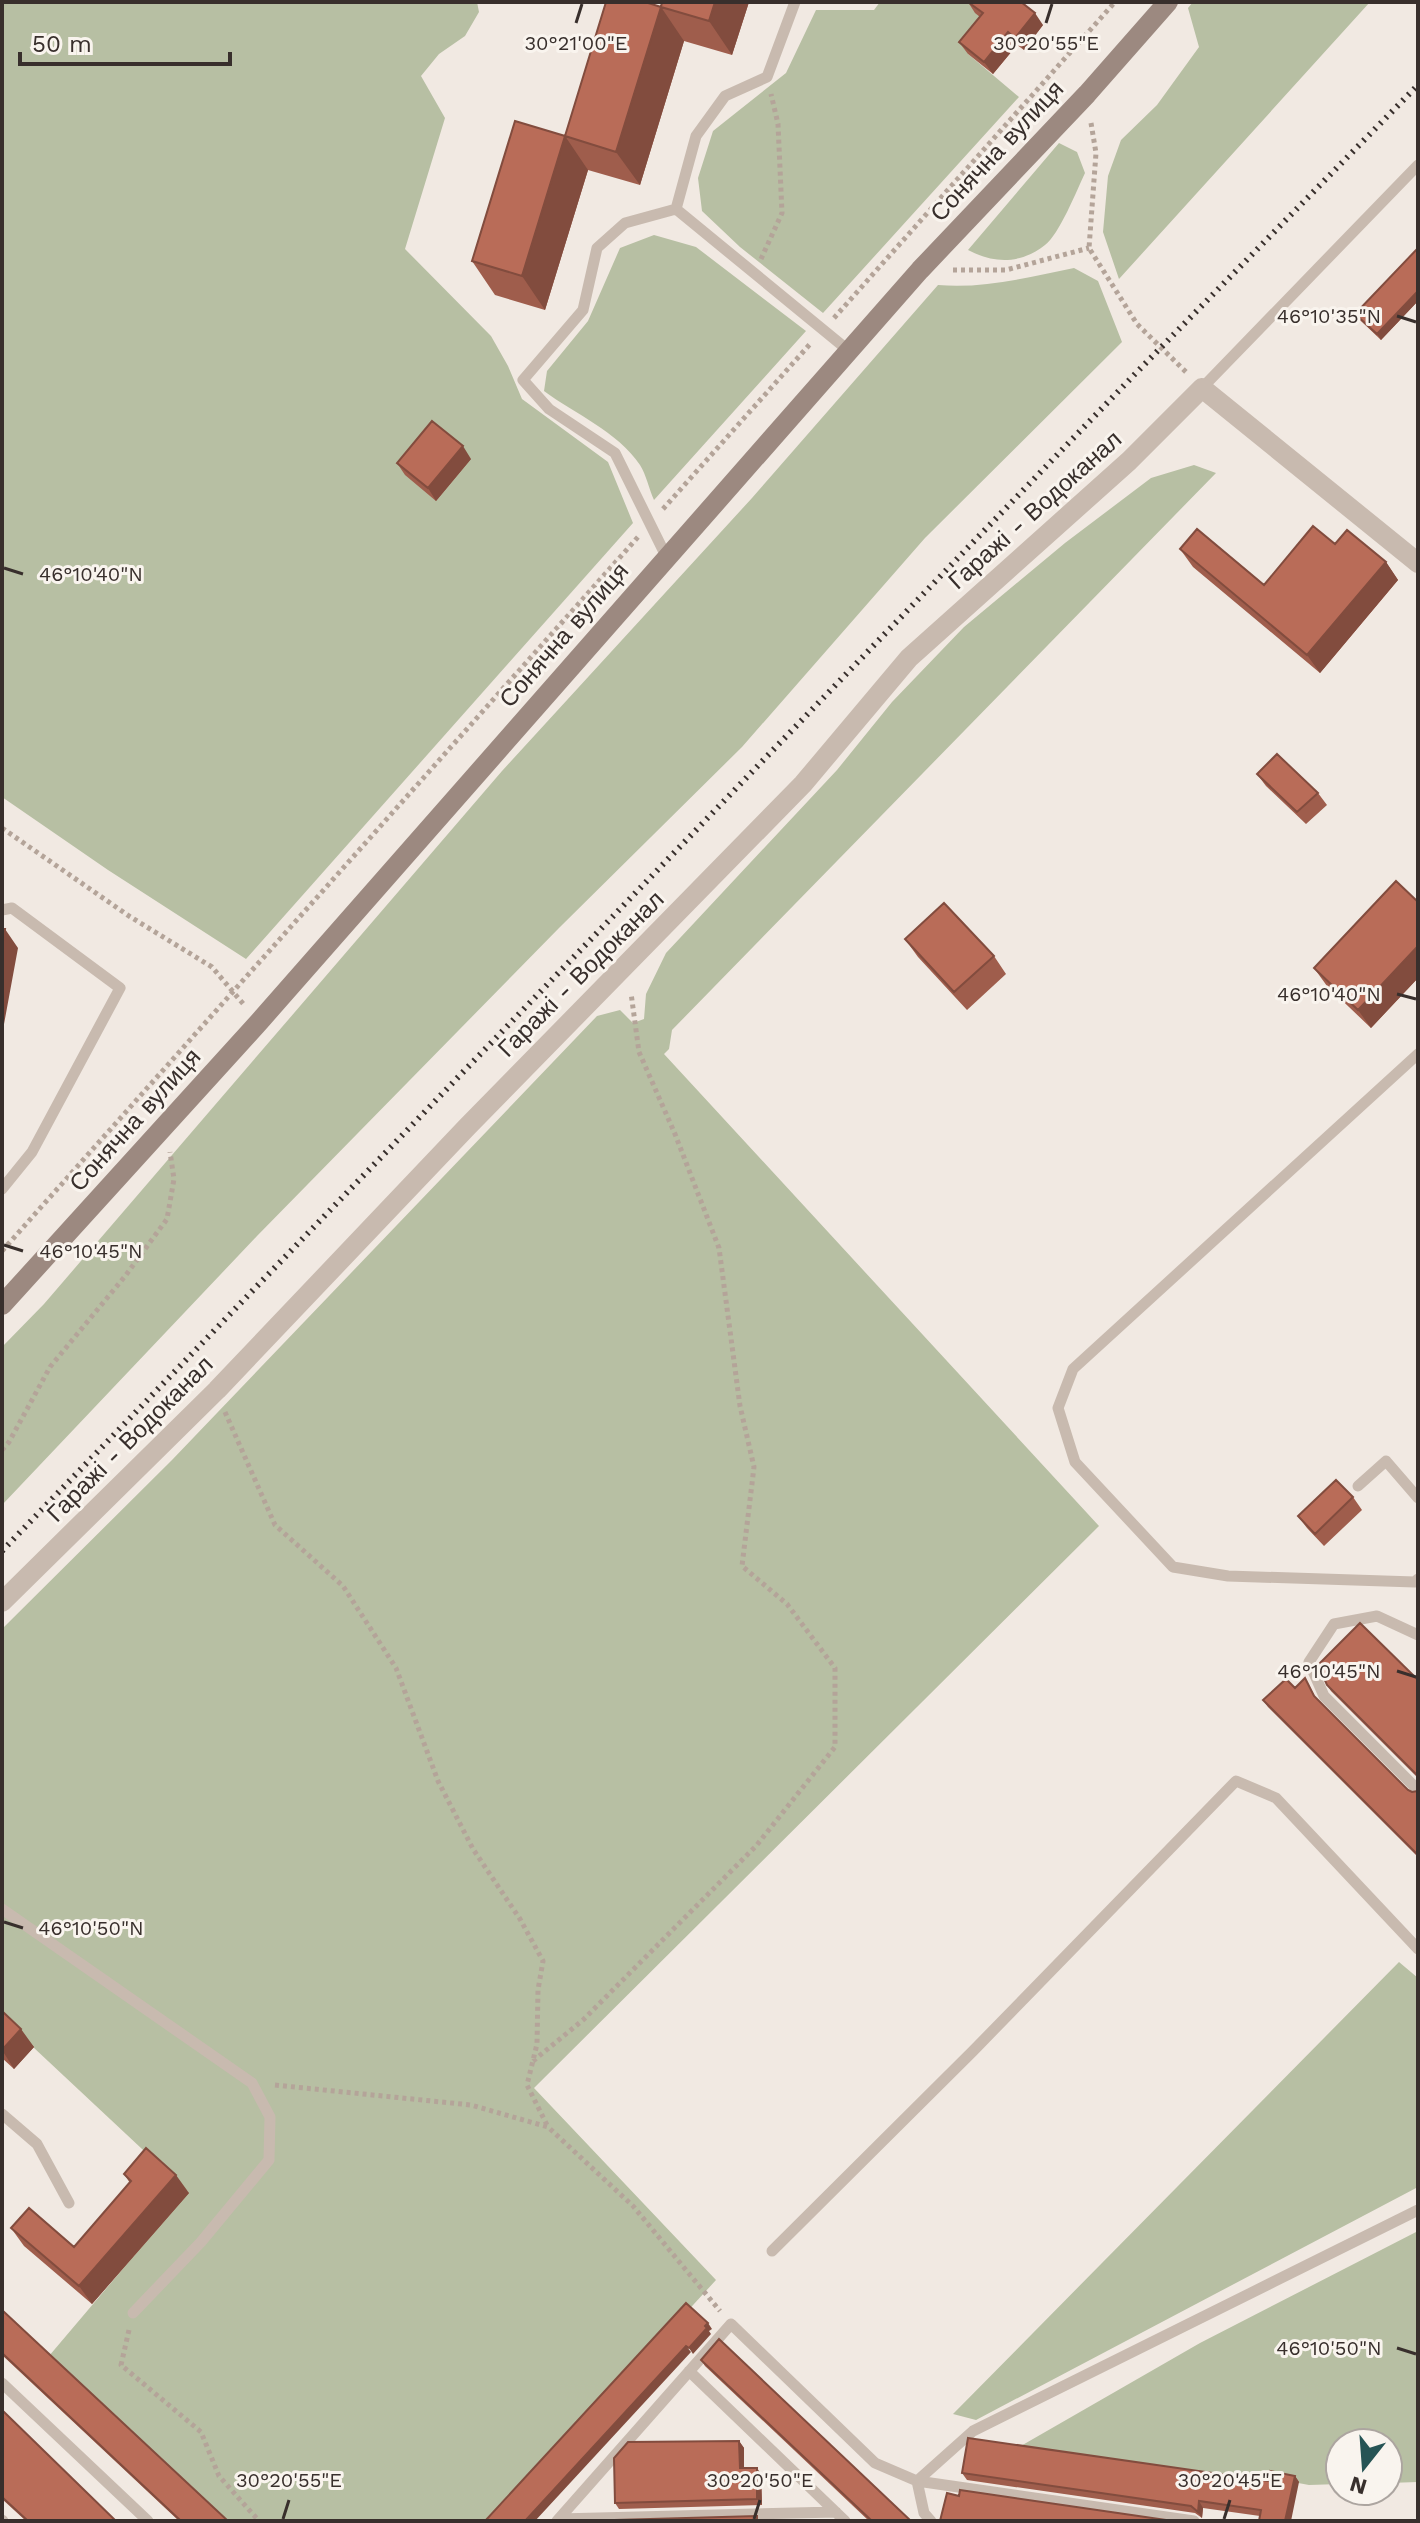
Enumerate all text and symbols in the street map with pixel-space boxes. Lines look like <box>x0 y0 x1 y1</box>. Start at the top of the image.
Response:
scale bar <box>20 16 230 66</box>
text: 50 m <box>32 30 92 58</box>
text: 30°21'00"E <box>524 31 628 55</box>
text: 30°20'55"E <box>993 31 1099 55</box>
street label: Сонячна вулиця <box>925 75 1069 227</box>
text: 46°10'35"N <box>1277 304 1381 328</box>
street label: Гаражі - Водоканал <box>943 425 1127 595</box>
street label: Сонячна вулиця <box>494 557 634 713</box>
text: 46°10'40"N <box>39 562 143 586</box>
street label: Гаражі - Водоканал <box>492 885 670 1063</box>
text: 46°10'40"N <box>1277 982 1381 1006</box>
street label: Сонячна вулиця <box>64 1043 206 1197</box>
text: 46°10'45"N <box>39 1239 143 1263</box>
street label: Гаражі - Водоканал <box>41 1350 219 1528</box>
text: 46°10'45"N <box>1277 1659 1381 1683</box>
text: 46°10'50"N <box>38 1916 144 1940</box>
text: 46°10'50"N <box>1276 2336 1382 2360</box>
north arrow <box>1324 2427 1404 2507</box>
text: 30°20'55"E <box>236 2468 342 2492</box>
text: 30°20'50"E <box>707 2468 813 2492</box>
text: 30°20'45"E <box>1178 2468 1282 2492</box>
text: N <box>1347 2471 1370 2500</box>

